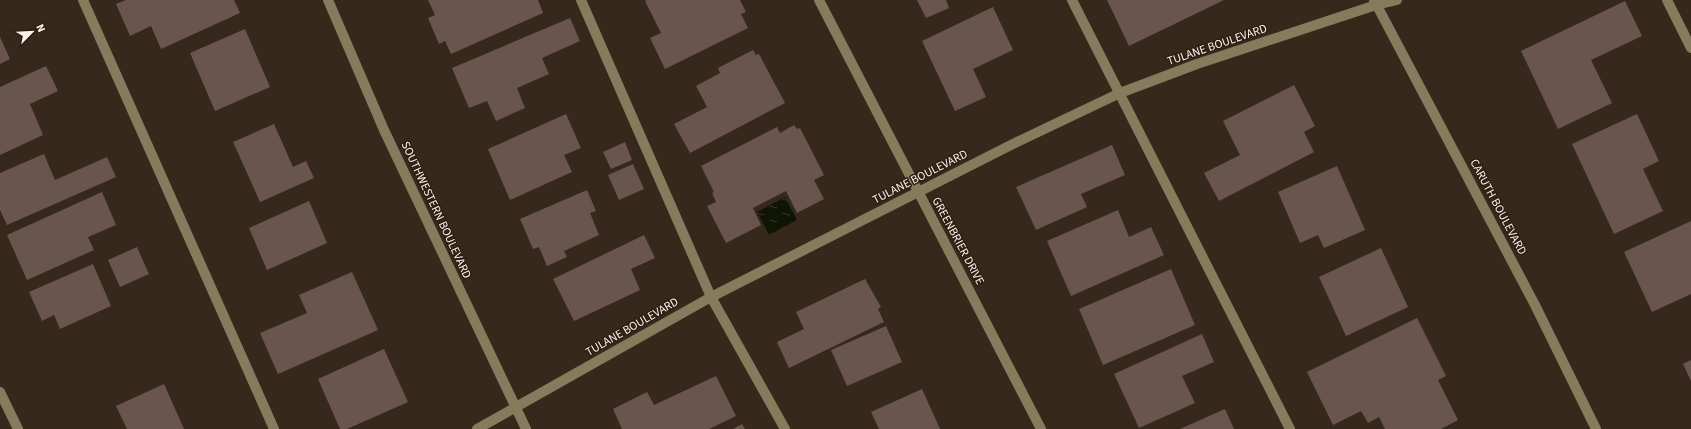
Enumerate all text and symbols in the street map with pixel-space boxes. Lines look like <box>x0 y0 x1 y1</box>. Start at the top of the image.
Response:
north arrow <box>12 12 52 52</box>
street label: TULANE BOULEVARD <box>1165 20 1269 70</box>
text: N <box>32 22 49 35</box>
street label: SOUTHWESTERN BOULEVARD <box>397 139 475 281</box>
street label: TULANE BOULEVARD <box>869 146 971 208</box>
street label: CARUTH BOULEVARD <box>1466 156 1530 258</box>
street label: GREENBRIER DRIVE <box>928 194 988 288</box>
street label: TULANE BOULEVARD <box>582 293 682 361</box>

